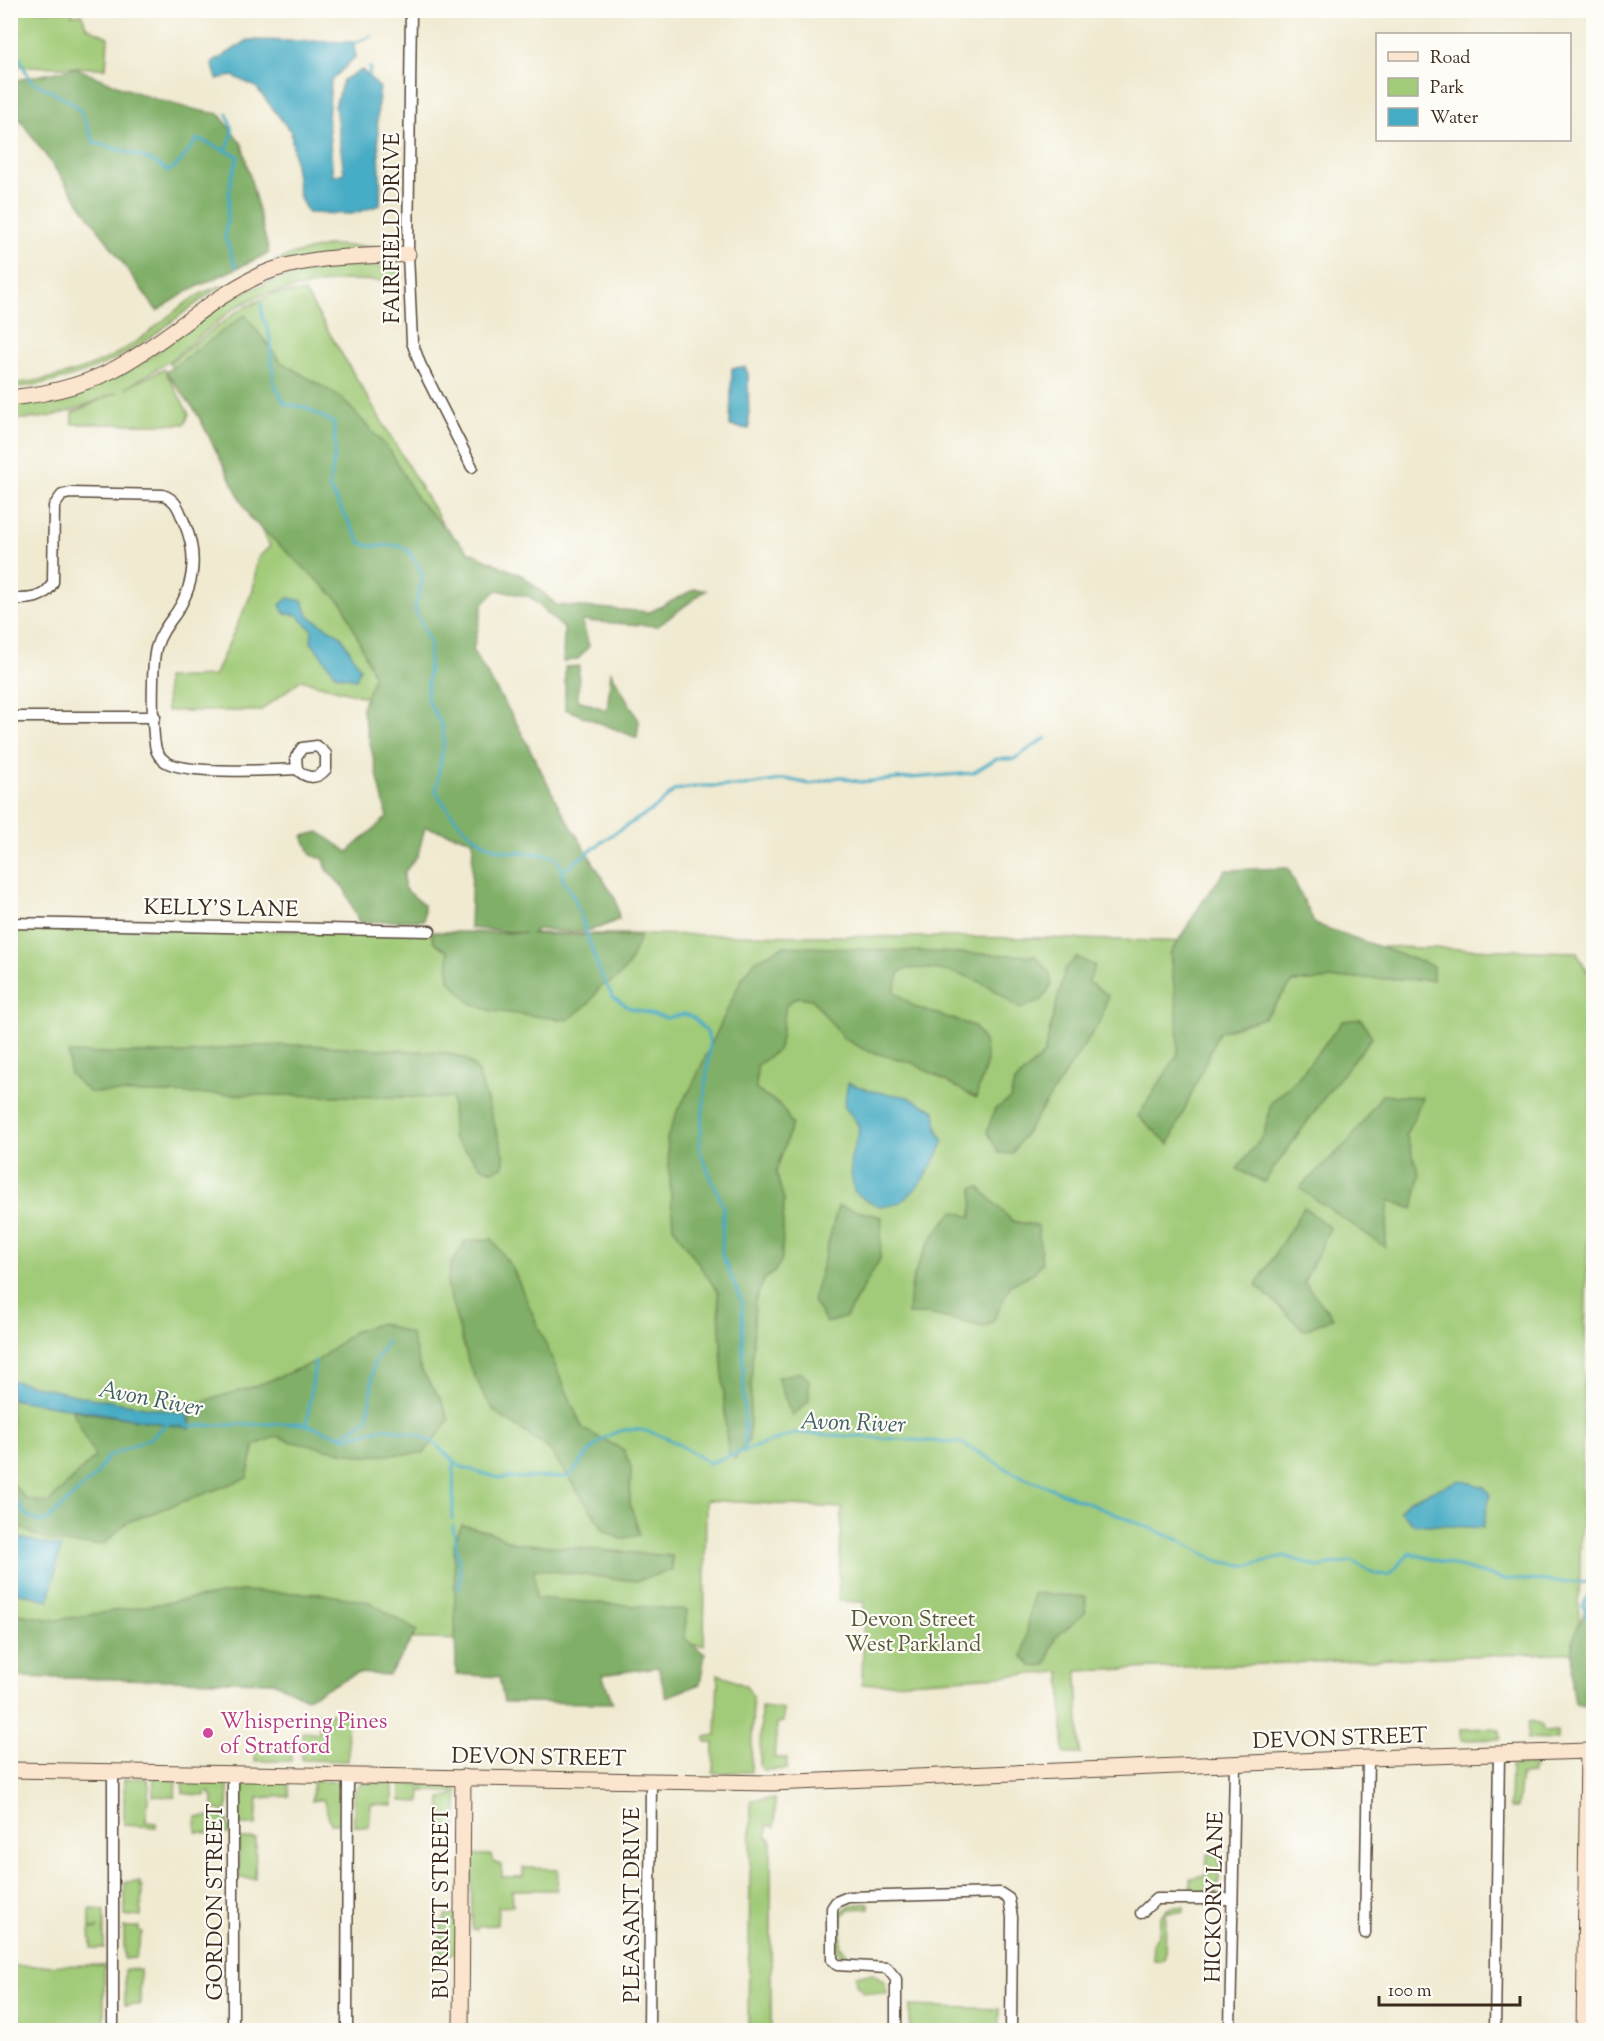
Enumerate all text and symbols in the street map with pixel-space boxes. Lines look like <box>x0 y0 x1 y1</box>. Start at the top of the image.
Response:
legend <box>1376 33 1571 141</box>
text: Road <box>1430 46 1470 72</box>
text: Park <box>1430 76 1465 102</box>
text: Water <box>1430 106 1479 132</box>
street label: FAIRFIELD DRIVE <box>378 132 410 324</box>
street label: KELLY'S LANE <box>143 893 299 927</box>
water label: Avon River <box>95 1373 206 1427</box>
water label: Avon River <box>799 1405 907 1443</box>
park label: Devon Street West Parkland <box>845 1605 981 1662</box>
place label: Whispering Pines of Stratford <box>220 1707 387 1764</box>
street label: DEVON STREET <box>1252 1721 1429 1759</box>
marker: Whispering Pines of Stratford <box>201 1726 215 1740</box>
street label: DEVON STREET <box>451 1741 627 1777</box>
street label: GORDON STREET <box>201 1803 233 2001</box>
street label: BURRITT STREET <box>427 1806 459 1999</box>
street label: PLEASANT DRIVE <box>618 1807 650 2003</box>
street label: HICKORY LANE <box>1199 1811 1233 1983</box>
scale bar <box>1379 1969 1520 2007</box>
text: 100 m <box>1388 1979 1432 2005</box>

